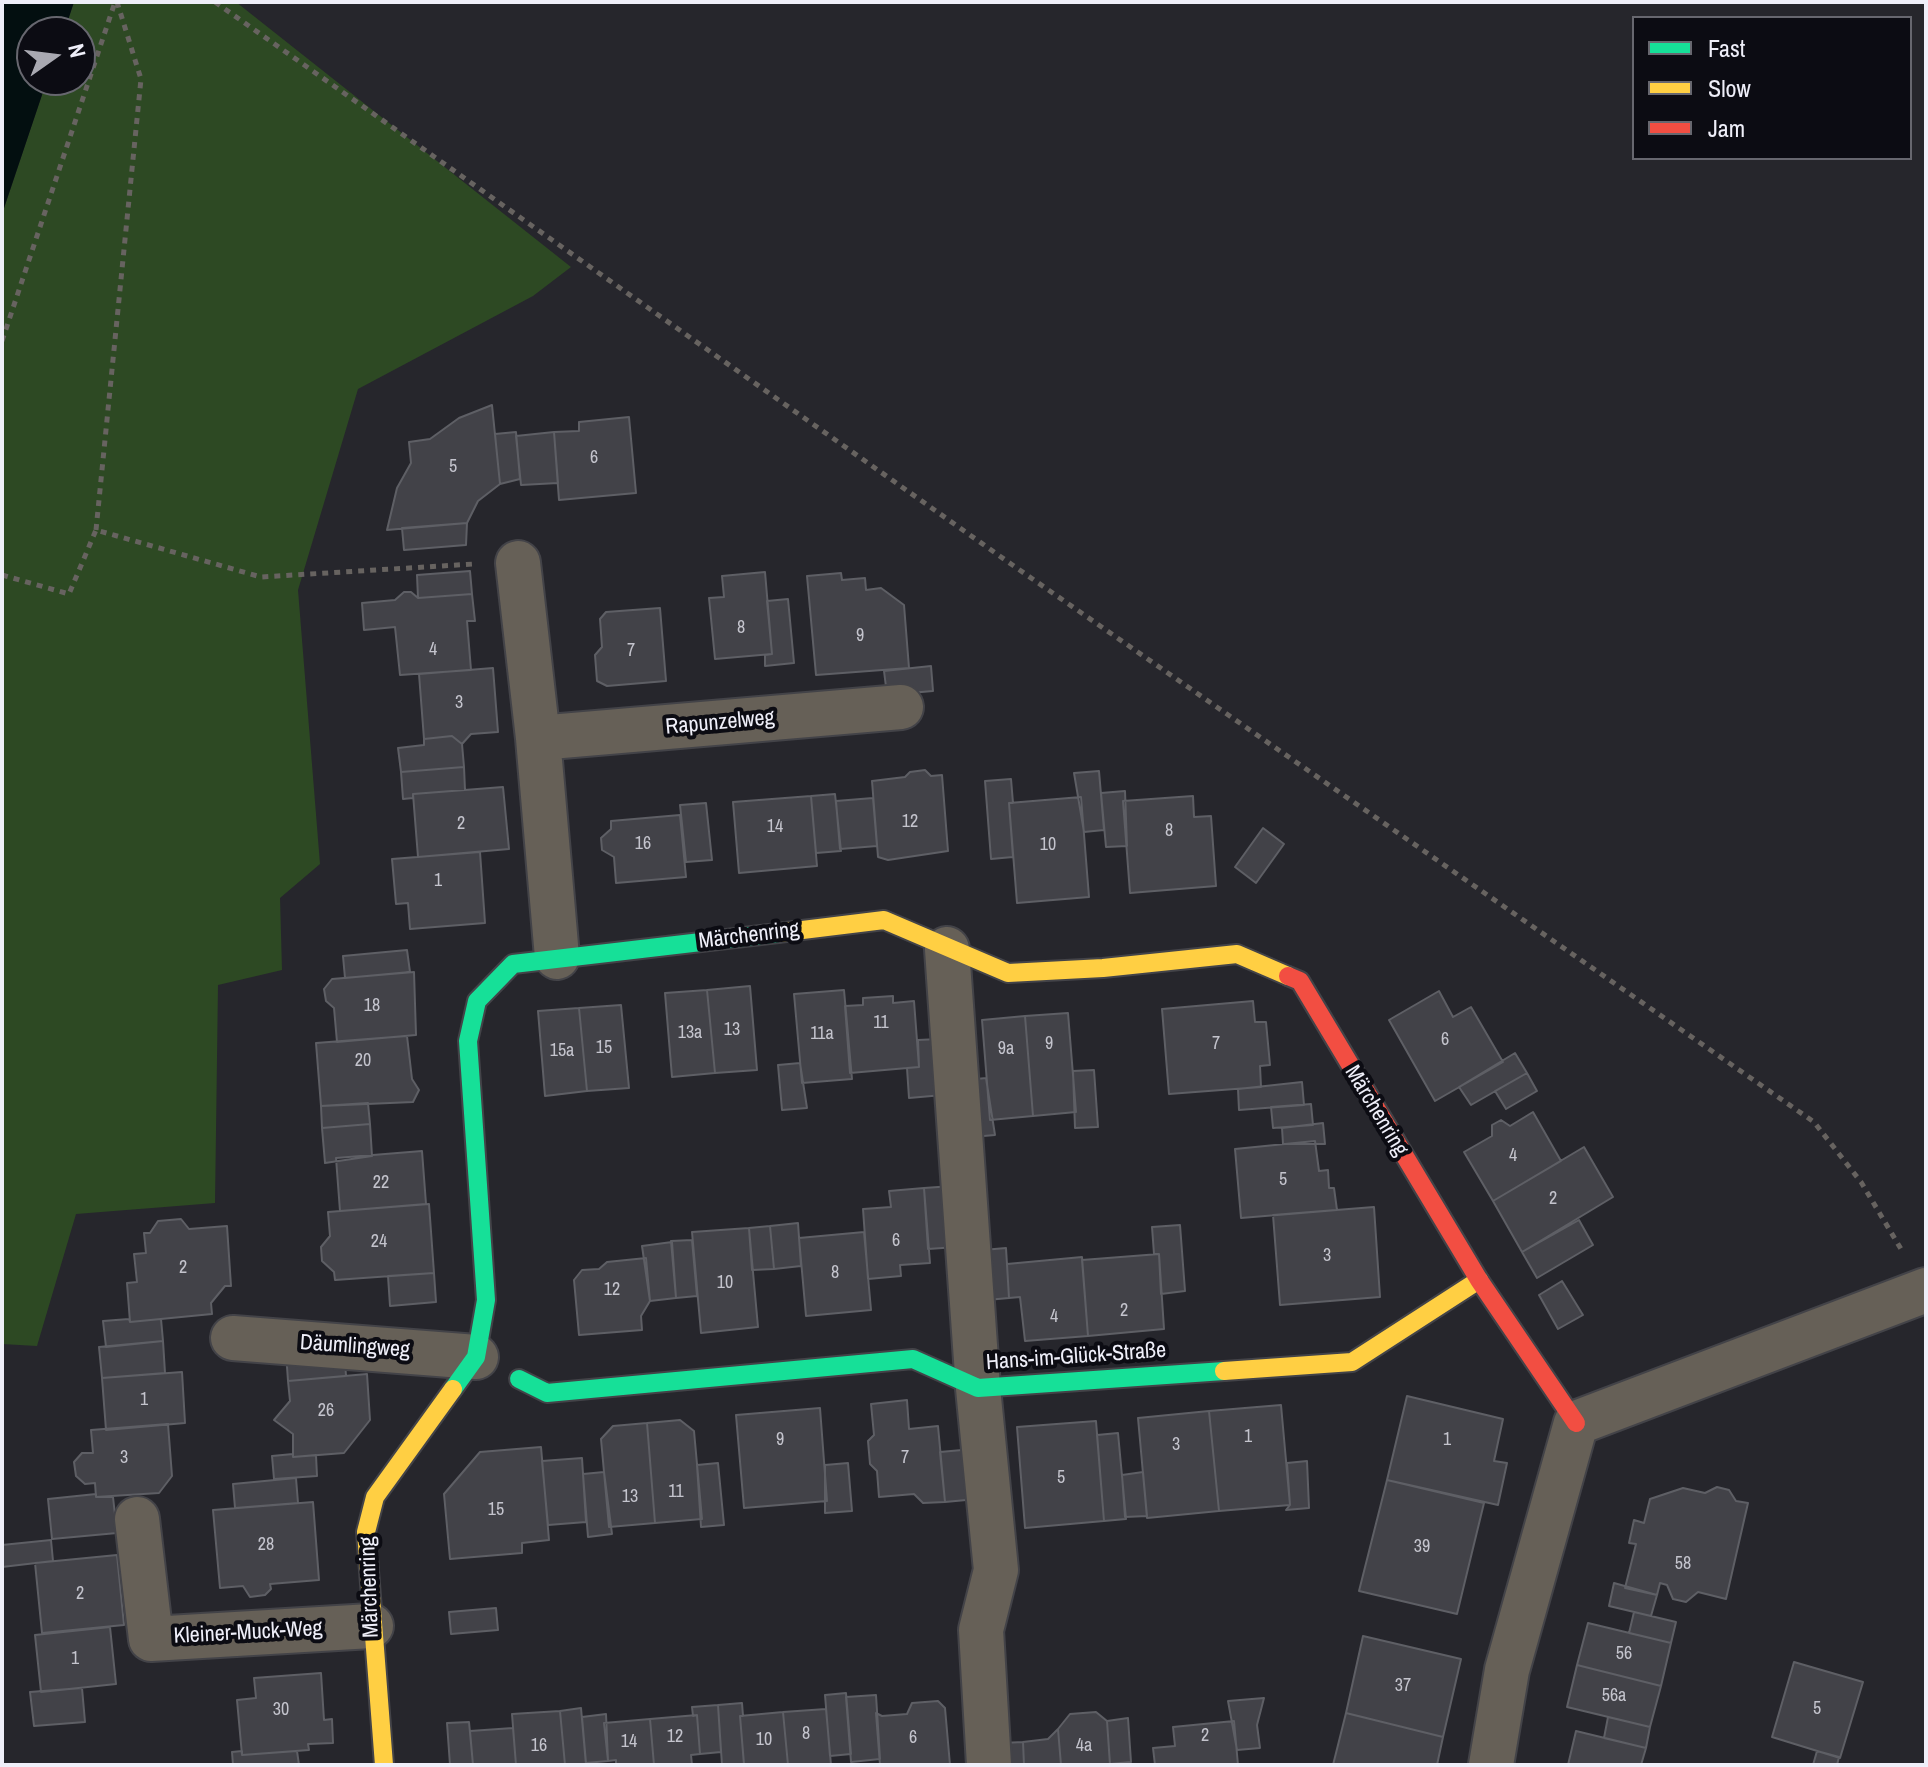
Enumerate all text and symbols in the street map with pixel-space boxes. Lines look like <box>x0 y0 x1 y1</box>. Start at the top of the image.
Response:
north arrow <box>16 16 96 96</box>
legend <box>1632 16 1912 160</box>
text: Fast <box>1708 32 1745 64</box>
text: N <box>61 41 93 61</box>
text: Slow <box>1708 72 1751 104</box>
text: Jam <box>1708 112 1745 144</box>
house number: 6 <box>590 447 598 469</box>
house number: 5 <box>449 456 457 478</box>
house number: 8 <box>737 617 745 639</box>
house number: 9 <box>856 625 864 647</box>
house number: 4 <box>429 639 437 661</box>
house number: 7 <box>627 640 635 662</box>
house number: 3 <box>455 692 463 714</box>
street label: Rapunzelweg <box>664 705 776 741</box>
house number: 12 <box>902 811 918 833</box>
house number: 2 <box>457 813 465 835</box>
house number: 14 <box>767 816 783 838</box>
house number: 8 <box>1165 820 1173 842</box>
house number: 16 <box>635 833 651 855</box>
house number: 10 <box>1040 834 1056 856</box>
house number: 1 <box>434 870 442 892</box>
street label: Märchenring <box>697 917 801 955</box>
house number: 18 <box>364 995 380 1017</box>
house number: 11 <box>873 1012 889 1034</box>
house number: 13 <box>724 1019 740 1041</box>
house number: 13a <box>678 1022 702 1044</box>
house number: 11a <box>810 1023 834 1045</box>
house number: 6 <box>1441 1029 1449 1051</box>
house number: 9 <box>1045 1033 1053 1055</box>
house number: 7 <box>1212 1033 1220 1055</box>
house number: 15 <box>596 1037 612 1059</box>
house number: 9a <box>998 1038 1014 1060</box>
house number: 15a <box>550 1040 574 1062</box>
house number: 20 <box>355 1050 371 1072</box>
street label: Märchenring <box>1339 1061 1413 1161</box>
house number: 4 <box>1509 1145 1517 1167</box>
house number: 5 <box>1279 1169 1287 1191</box>
house number: 22 <box>373 1172 389 1194</box>
house number: 2 <box>1549 1188 1557 1210</box>
house number: 6 <box>892 1230 900 1252</box>
house number: 24 <box>371 1231 387 1253</box>
house number: 3 <box>1323 1245 1331 1267</box>
house number: 2 <box>179 1257 187 1279</box>
house number: 8 <box>831 1262 839 1284</box>
house number: 10 <box>717 1272 733 1294</box>
house number: 12 <box>604 1279 620 1301</box>
house number: 2 <box>1120 1300 1128 1322</box>
house number: 4 <box>1050 1306 1058 1328</box>
street label: Däumlingweg <box>299 1330 411 1364</box>
street label: Hans-im-Glück-Straße <box>985 1338 1167 1376</box>
house number: 1 <box>140 1389 148 1411</box>
house number: 26 <box>318 1400 334 1422</box>
house number: 1 <box>1244 1426 1252 1448</box>
house number: 9 <box>776 1429 784 1451</box>
house number: 1 <box>1443 1429 1451 1451</box>
house number: 3 <box>1172 1434 1180 1456</box>
house number: 3 <box>120 1447 128 1469</box>
house number: 7 <box>901 1447 909 1469</box>
house number: 5 <box>1057 1467 1065 1489</box>
house number: 11 <box>668 1481 684 1503</box>
house number: 13 <box>622 1486 638 1508</box>
house number: 15 <box>488 1499 504 1521</box>
house number: 28 <box>258 1534 274 1556</box>
street label: Märchenring <box>355 1536 385 1638</box>
house number: 39 <box>1414 1536 1430 1558</box>
house number: 58 <box>1675 1553 1691 1575</box>
house number: 2 <box>76 1583 84 1605</box>
street label: Kleiner-Muck-Weg <box>173 1616 323 1650</box>
house number: 56 <box>1616 1643 1632 1665</box>
house number: 1 <box>71 1648 79 1670</box>
house number: 37 <box>1395 1675 1411 1697</box>
house number: 56a <box>1602 1685 1626 1707</box>
house number: 5 <box>1813 1698 1821 1720</box>
house number: 30 <box>273 1699 289 1721</box>
house number: 8 <box>802 1723 810 1745</box>
house number: 2 <box>1201 1725 1209 1747</box>
house number: 12 <box>667 1726 683 1748</box>
house number: 6 <box>909 1727 917 1749</box>
house number: 10 <box>756 1729 772 1751</box>
house number: 14 <box>621 1731 637 1753</box>
house number: 16 <box>531 1735 547 1757</box>
house number: 4a <box>1076 1735 1092 1757</box>

